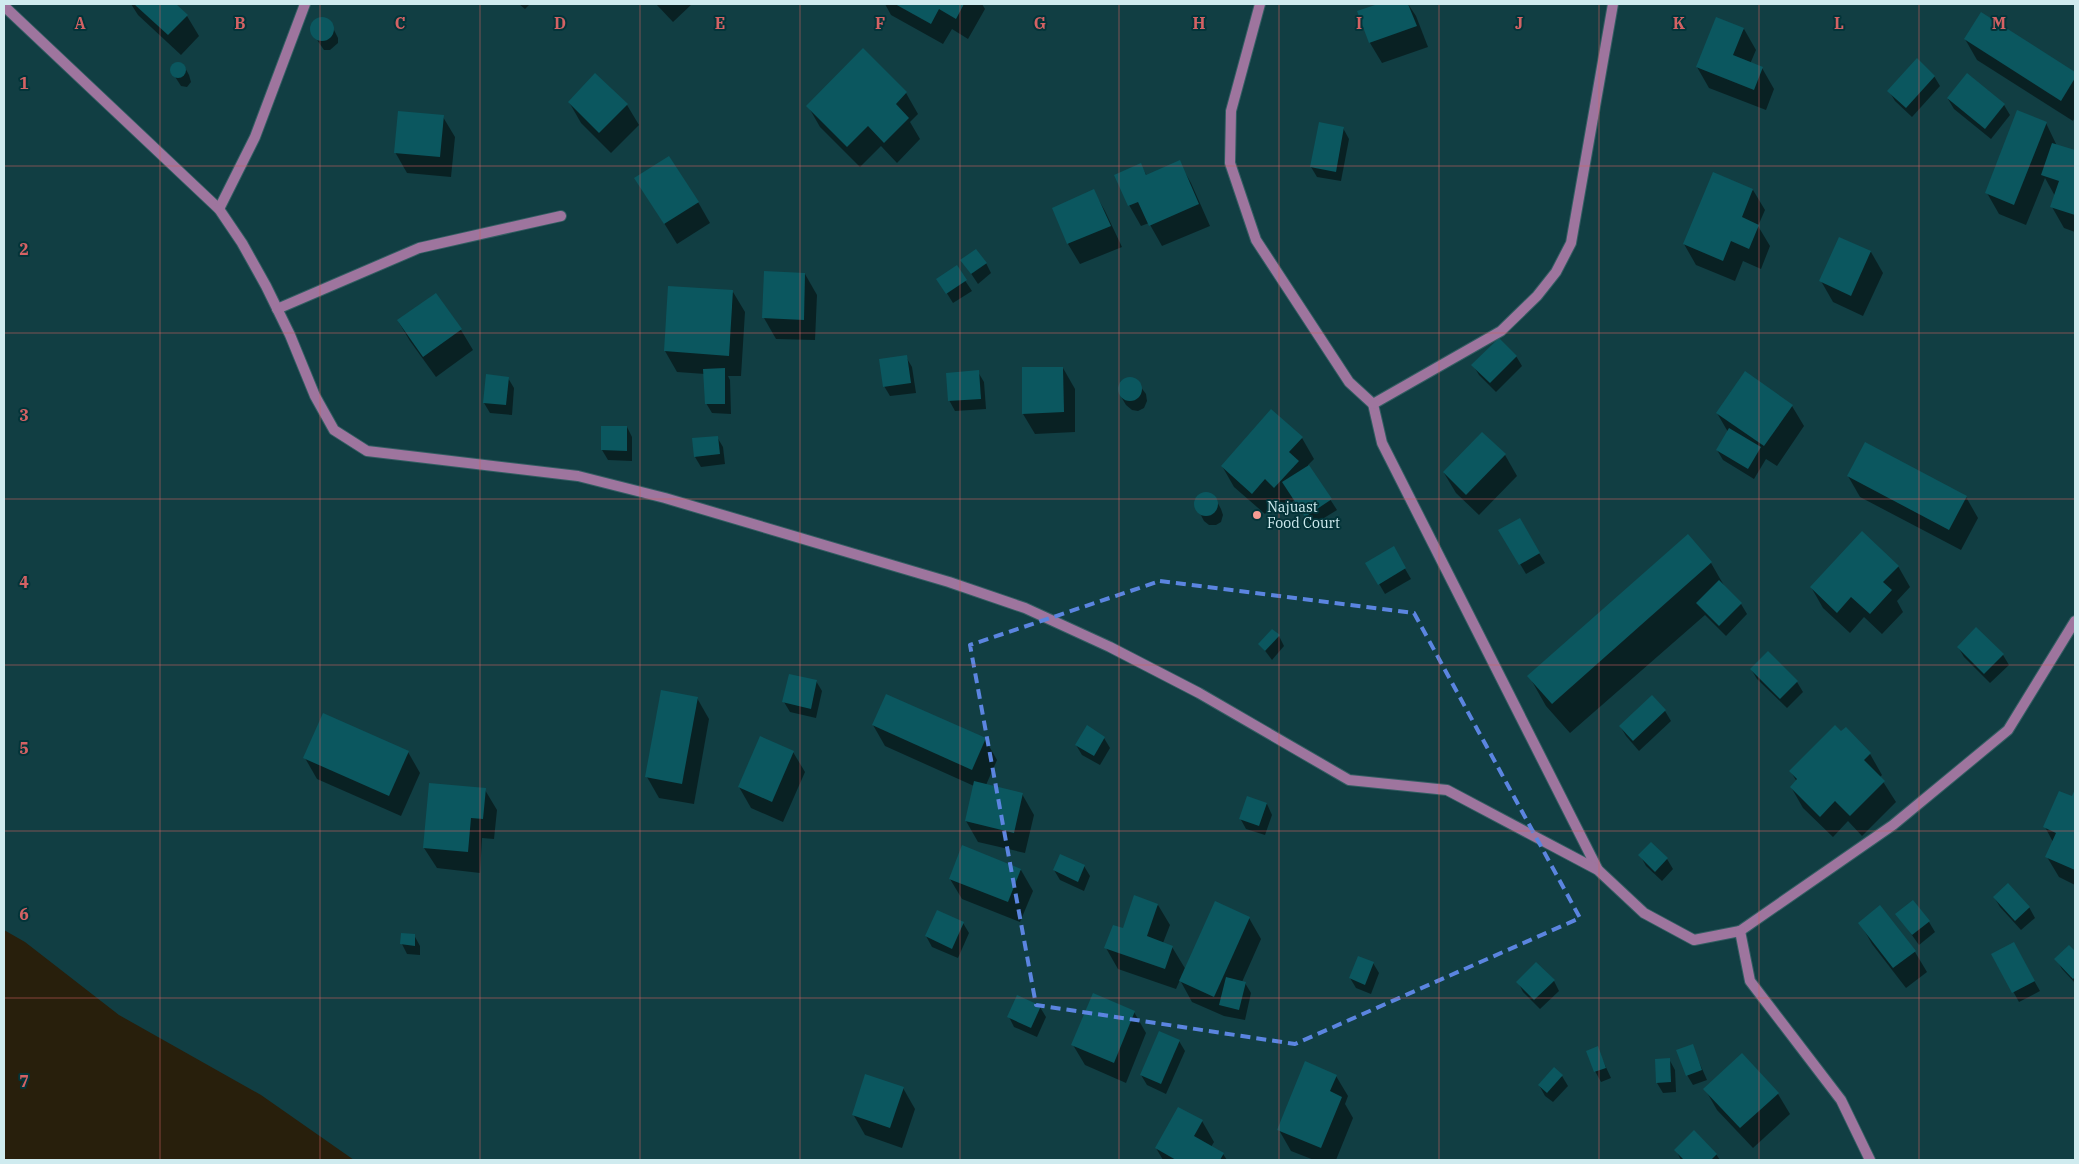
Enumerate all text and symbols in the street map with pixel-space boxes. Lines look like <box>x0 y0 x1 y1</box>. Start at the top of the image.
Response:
text: A <box>74 13 86 33</box>
text: B <box>234 13 246 33</box>
text: C <box>395 13 405 33</box>
text: D <box>554 13 566 33</box>
text: E <box>715 13 725 33</box>
text: F <box>875 13 885 33</box>
text: G <box>1034 13 1046 33</box>
text: H <box>1193 13 1206 33</box>
text: I <box>1356 13 1362 33</box>
text: J <box>1515 13 1523 33</box>
text: K <box>1673 13 1686 33</box>
text: L <box>1834 13 1844 33</box>
text: M <box>1992 13 2006 33</box>
text: 1 <box>19 73 29 93</box>
text: 2 <box>19 239 29 259</box>
text: 3 <box>19 405 29 425</box>
place label: Najuast Food Court <box>1267 498 1340 532</box>
marker: Najuast Food Court <box>1251 509 1263 521</box>
text: 4 <box>19 572 29 592</box>
text: 5 <box>19 738 29 758</box>
text: 6 <box>19 904 29 924</box>
text: 7 <box>19 1071 29 1091</box>

